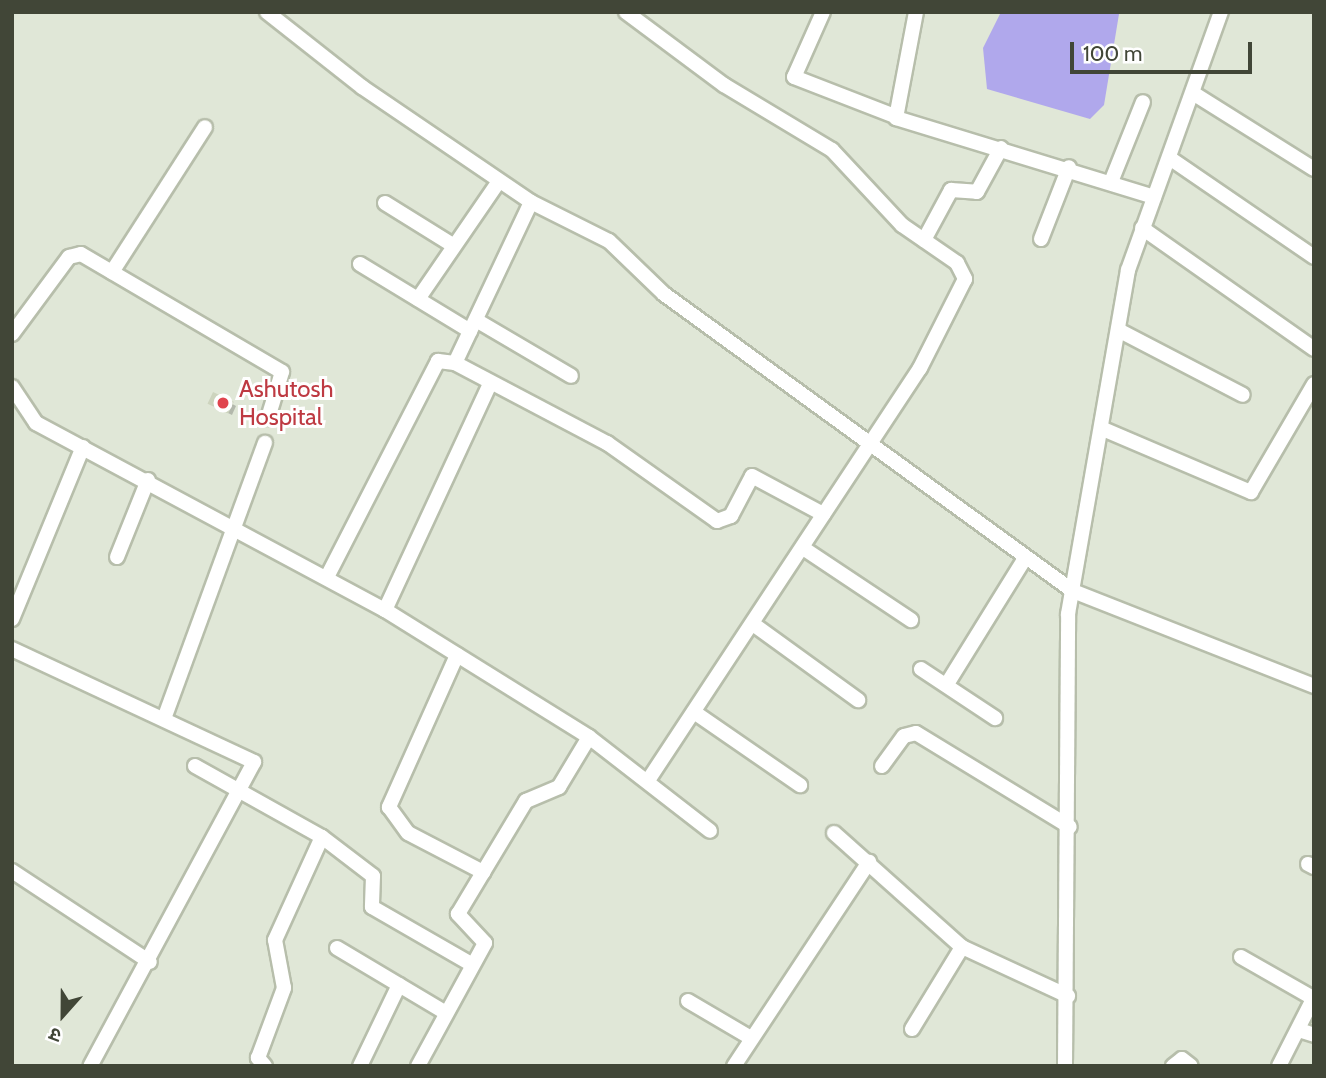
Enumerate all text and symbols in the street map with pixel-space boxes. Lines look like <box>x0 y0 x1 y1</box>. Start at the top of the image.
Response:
scale bar <box>1074 28 1256 72</box>
text: 100 m <box>1083 41 1142 66</box>
place label: Ashutosh Hospital <box>239 375 333 431</box>
marker: Ashutosh Hospital <box>213 393 233 413</box>
north arrow <box>28 980 98 1050</box>
text: उ <box>46 1022 65 1048</box>

